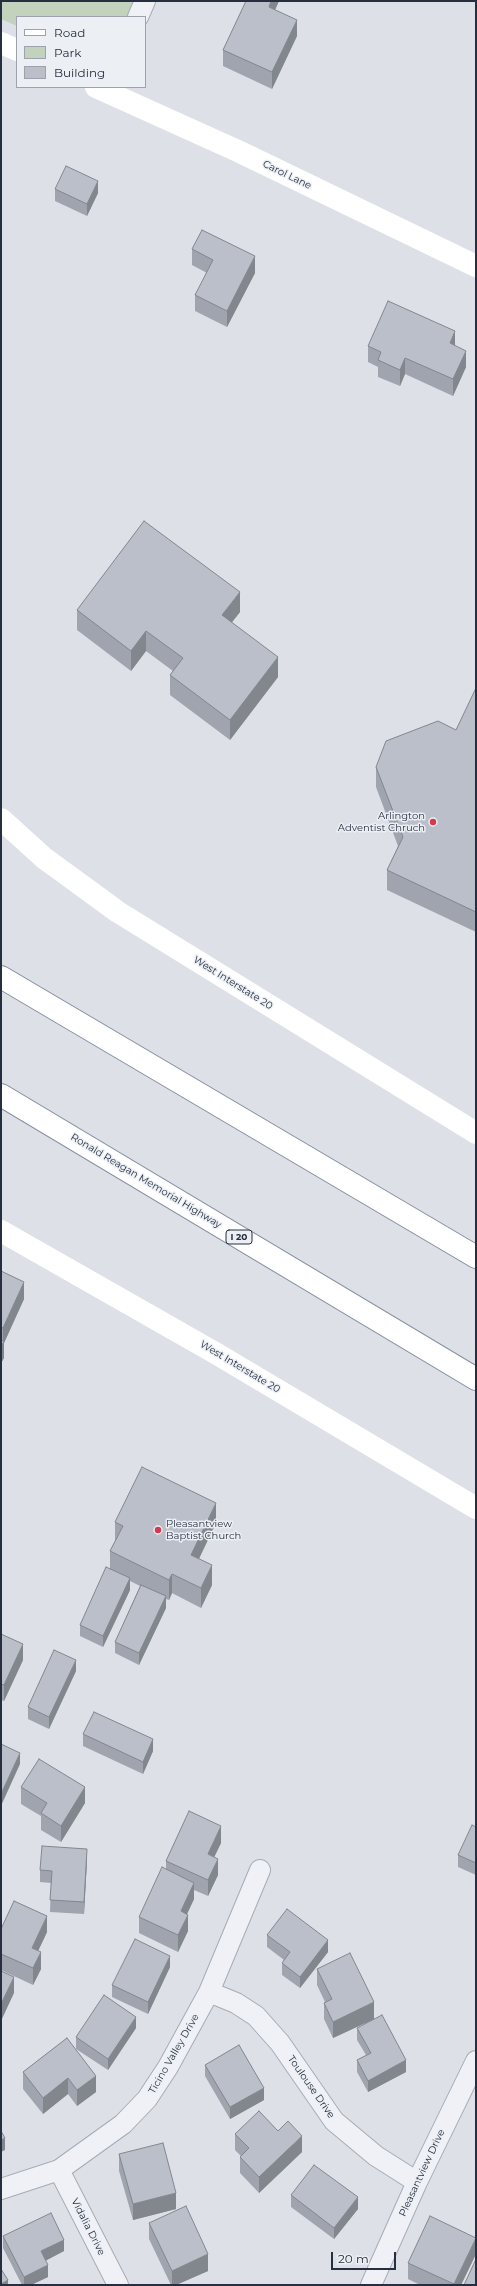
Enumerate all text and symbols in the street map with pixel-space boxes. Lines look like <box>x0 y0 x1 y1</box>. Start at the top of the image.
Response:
legend <box>16 16 146 88</box>
text: Road <box>54 25 85 40</box>
text: Park <box>54 45 81 60</box>
text: Building <box>54 65 105 80</box>
street label: Carol Lane <box>261 158 313 192</box>
place label: Arlington Adventist Chruch <box>338 810 425 834</box>
marker: Arlington Adventist Chruch <box>428 817 438 827</box>
street label: West Interstate 20 <box>191 954 275 1012</box>
street label: Ronald Reagan Memorial Highway <box>68 1131 224 1231</box>
road number: I 20 <box>226 1230 252 1244</box>
street label: West Interstate 20 <box>198 1338 282 1396</box>
place label: Pleasantview Baptist Church <box>166 1518 241 1542</box>
marker: Pleasantview Baptist Church <box>153 1525 163 1535</box>
street label: Ticino Valley Drive <box>146 2012 202 2096</box>
street label: Toulouse Drive <box>285 2053 337 2121</box>
street label: Pleasantview Drive <box>397 2127 447 2219</box>
street label: Vidalia Drive <box>69 2197 107 2257</box>
scale bar <box>333 2244 398 2270</box>
text: 20 m <box>338 2251 369 2266</box>

